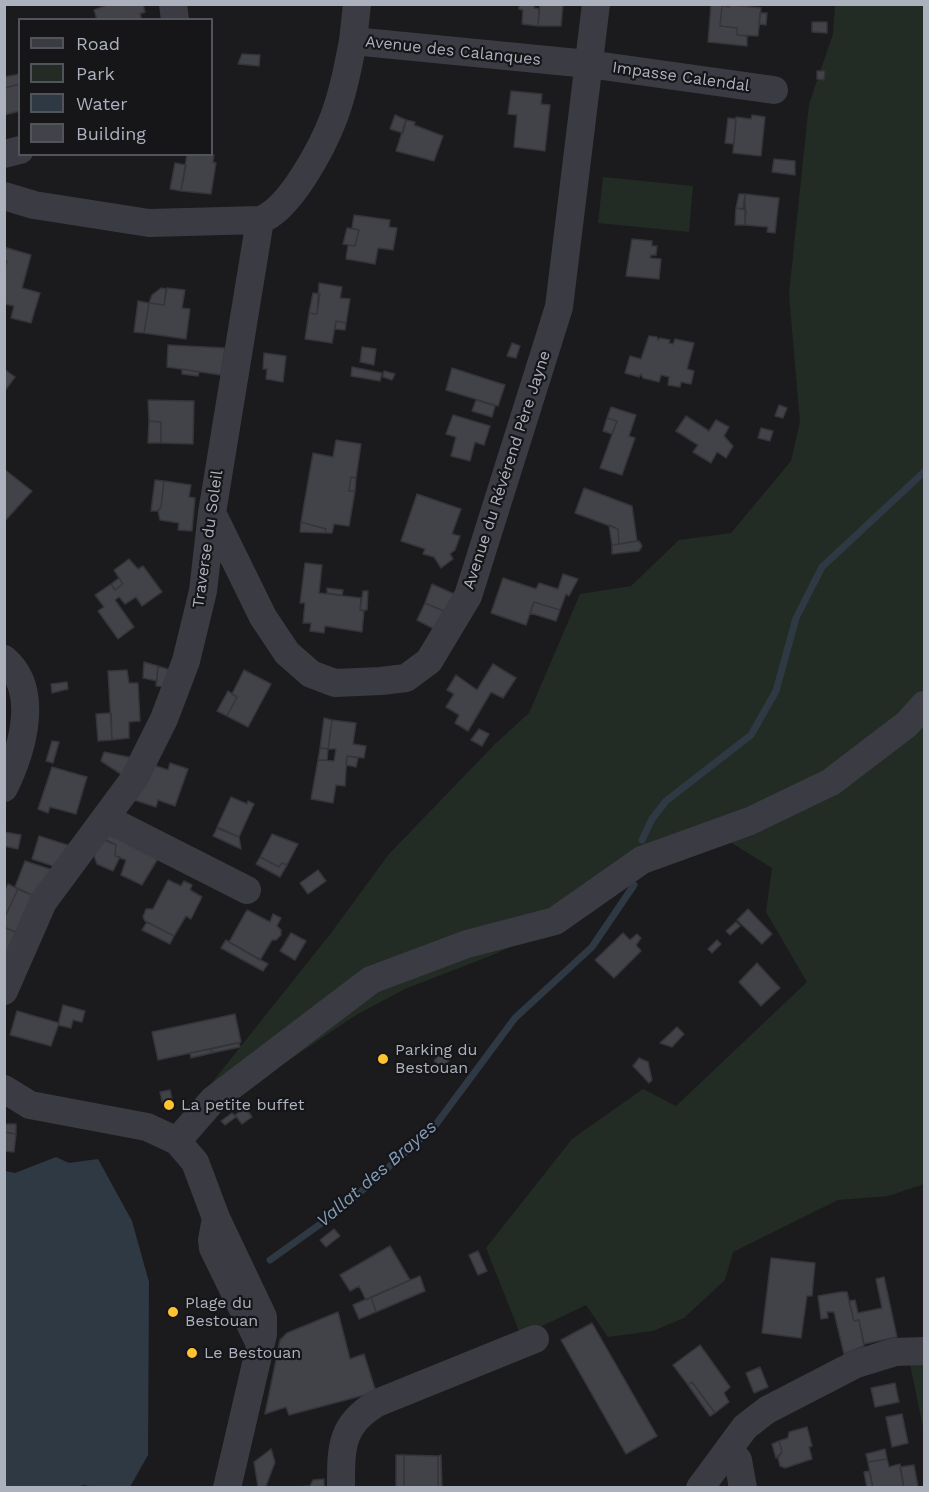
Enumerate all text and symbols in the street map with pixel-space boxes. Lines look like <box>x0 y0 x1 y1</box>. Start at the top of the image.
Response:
legend <box>18 18 213 156</box>
street label: Avenue des Calanques <box>364 32 542 70</box>
text: Road <box>76 33 120 54</box>
street label: Impasse Calendal <box>611 58 751 96</box>
text: Park <box>76 63 115 84</box>
text: Water <box>76 93 128 114</box>
text: Building <box>76 123 146 144</box>
street label: Avenue du Révérend Père Jayne <box>459 348 555 592</box>
street label: Traverse du Soleil <box>189 469 227 609</box>
place label: Parking du Bestouan <box>395 1040 477 1078</box>
marker: Parking du Bestouan <box>376 1052 390 1066</box>
place label: La petite buffet <box>181 1095 304 1115</box>
marker: La petite buffet <box>162 1098 176 1112</box>
water label: Vallat des Brayes <box>313 1116 441 1232</box>
place label: Plage du Bestouan <box>185 1293 258 1331</box>
marker: Plage du Bestouan <box>166 1305 180 1319</box>
place label: Le Bestouan <box>204 1343 301 1363</box>
marker: Le Bestouan <box>185 1346 199 1360</box>

